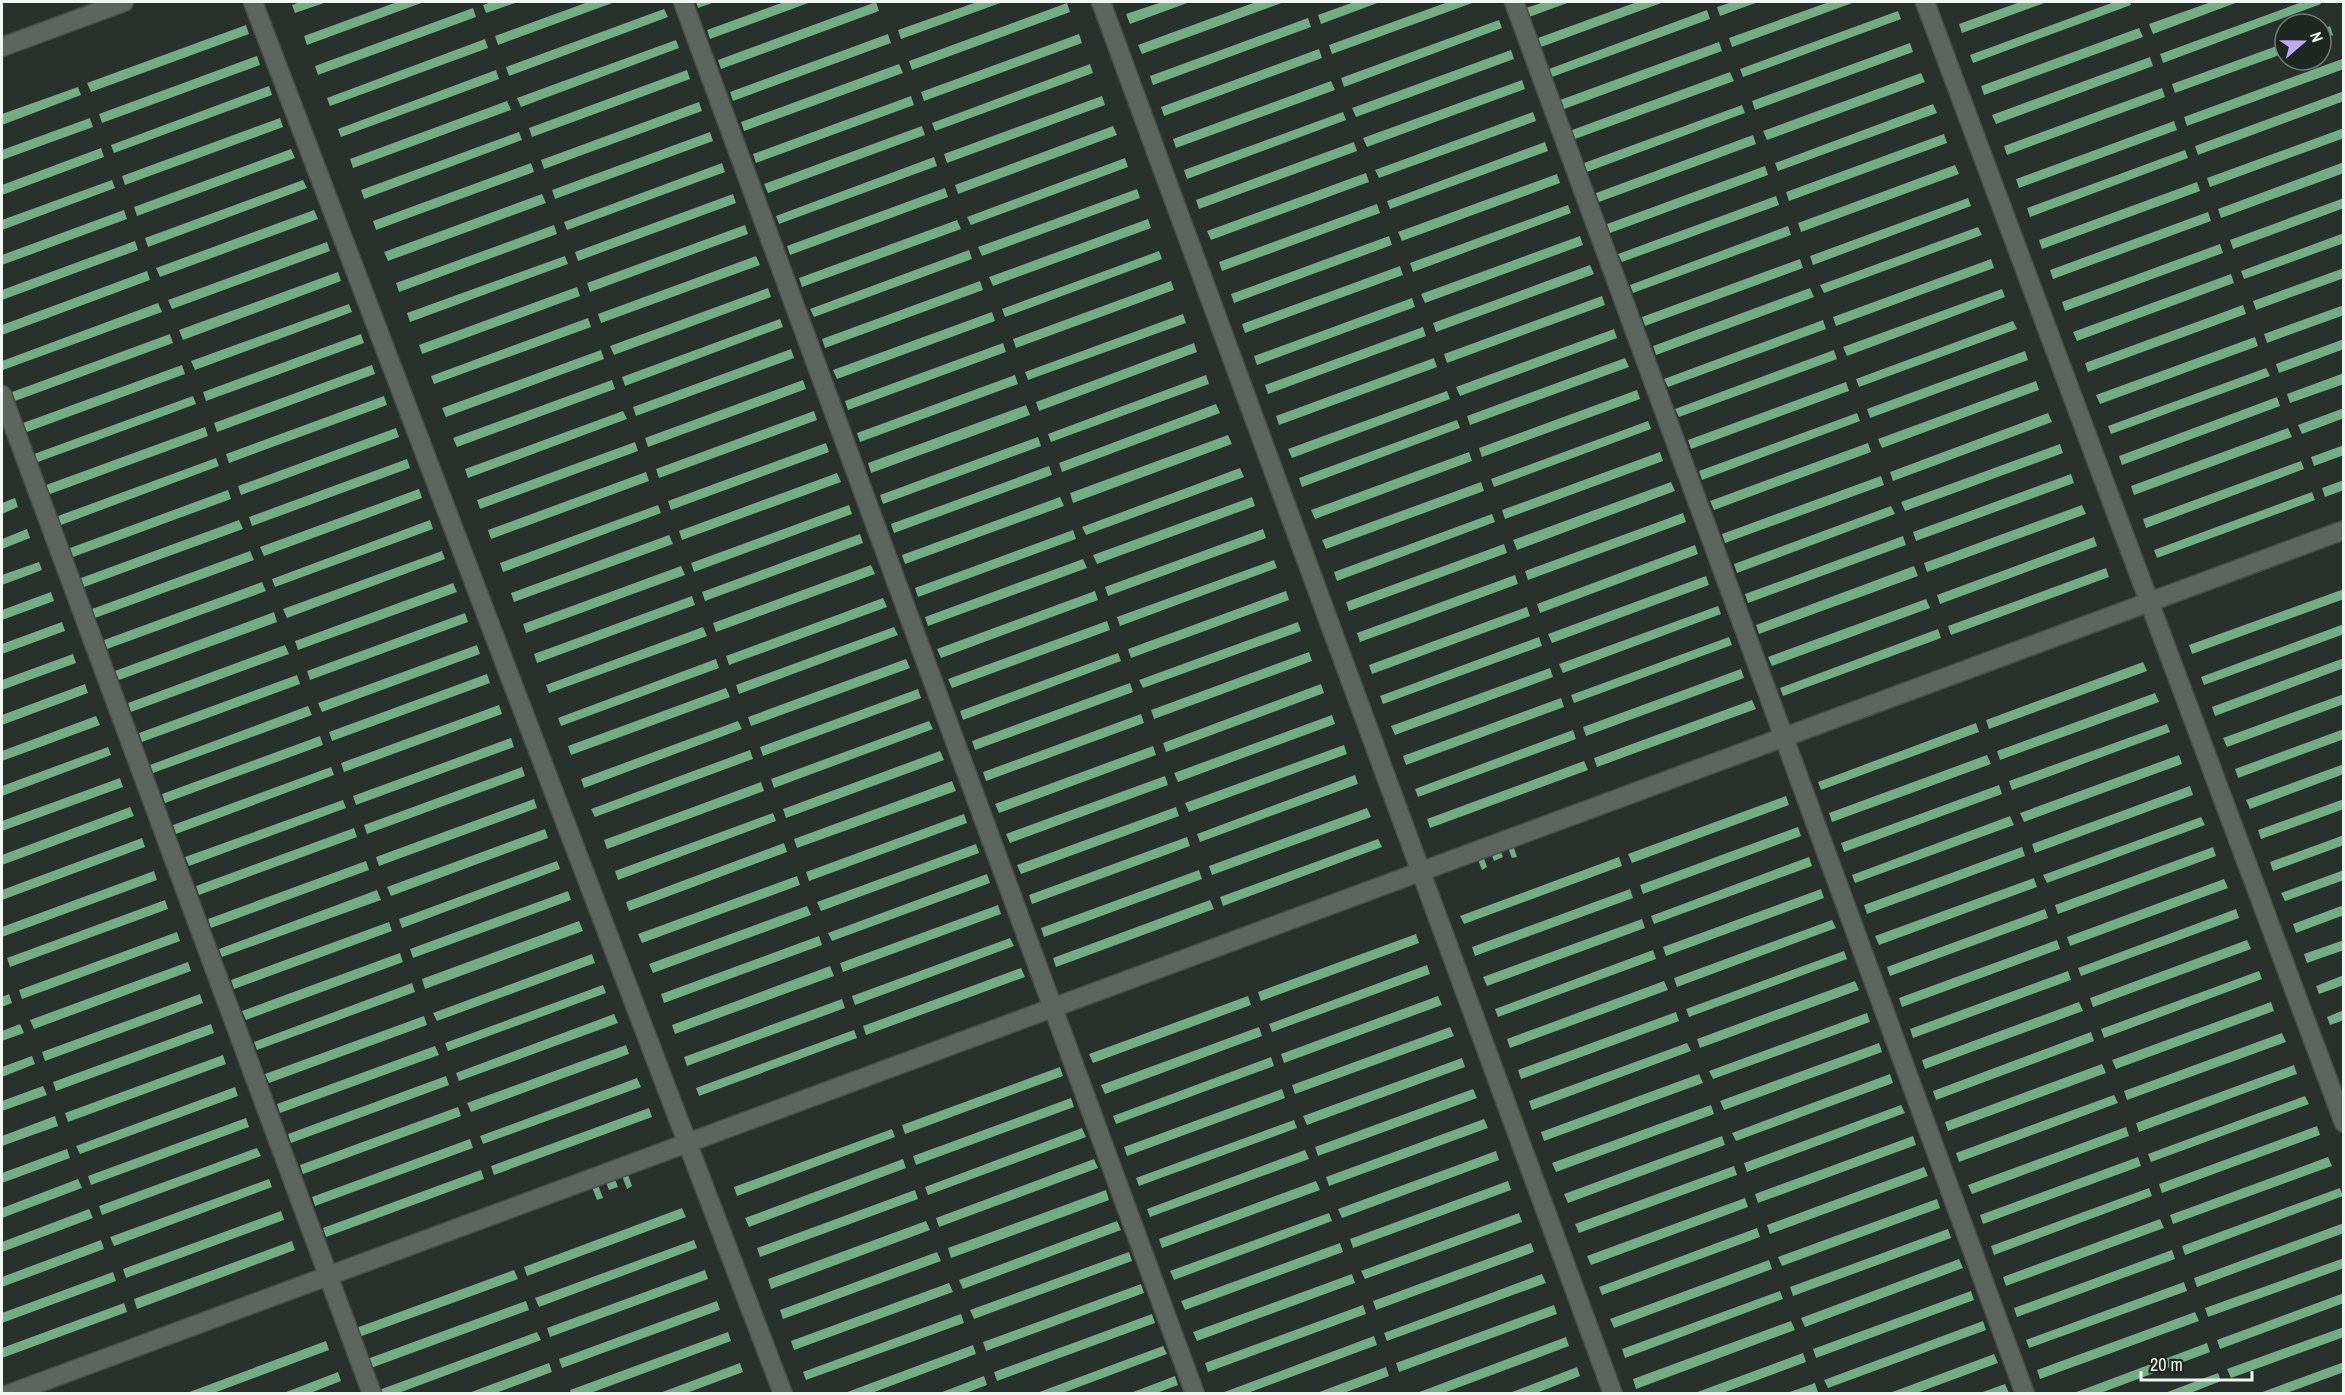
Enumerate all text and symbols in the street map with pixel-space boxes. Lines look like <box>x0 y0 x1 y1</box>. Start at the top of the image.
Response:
north arrow <box>2273 12 2333 72</box>
text: N <box>2305 29 2329 45</box>
scale bar <box>2141 1344 2252 1382</box>
text: 20 m <box>2150 1352 2183 1377</box>

